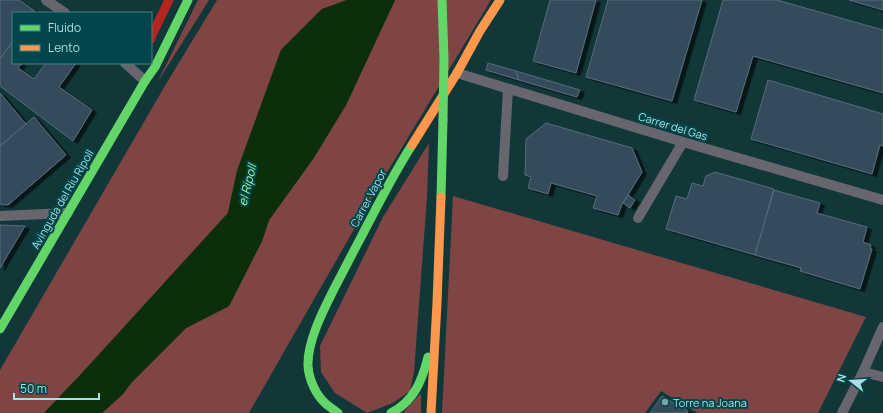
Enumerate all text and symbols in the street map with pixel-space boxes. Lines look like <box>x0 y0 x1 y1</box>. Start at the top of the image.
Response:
legend <box>12 12 152 64</box>
text: Fluido <box>48 19 81 36</box>
text: Lento <box>48 39 80 56</box>
street label: Carrer del Gas <box>636 108 710 144</box>
street label: Avinguda del Riu Ripoll <box>27 146 97 252</box>
water label: el Ripoll <box>234 160 261 208</box>
street label: Carrer Vapor <box>346 166 390 230</box>
north arrow <box>831 361 871 401</box>
text: N <box>833 372 849 384</box>
scale bar <box>14 375 99 401</box>
text: 50 m <box>20 380 47 397</box>
place label: Torre na Joana <box>673 395 747 410</box>
marker: Torre na Joana <box>660 397 670 407</box>

